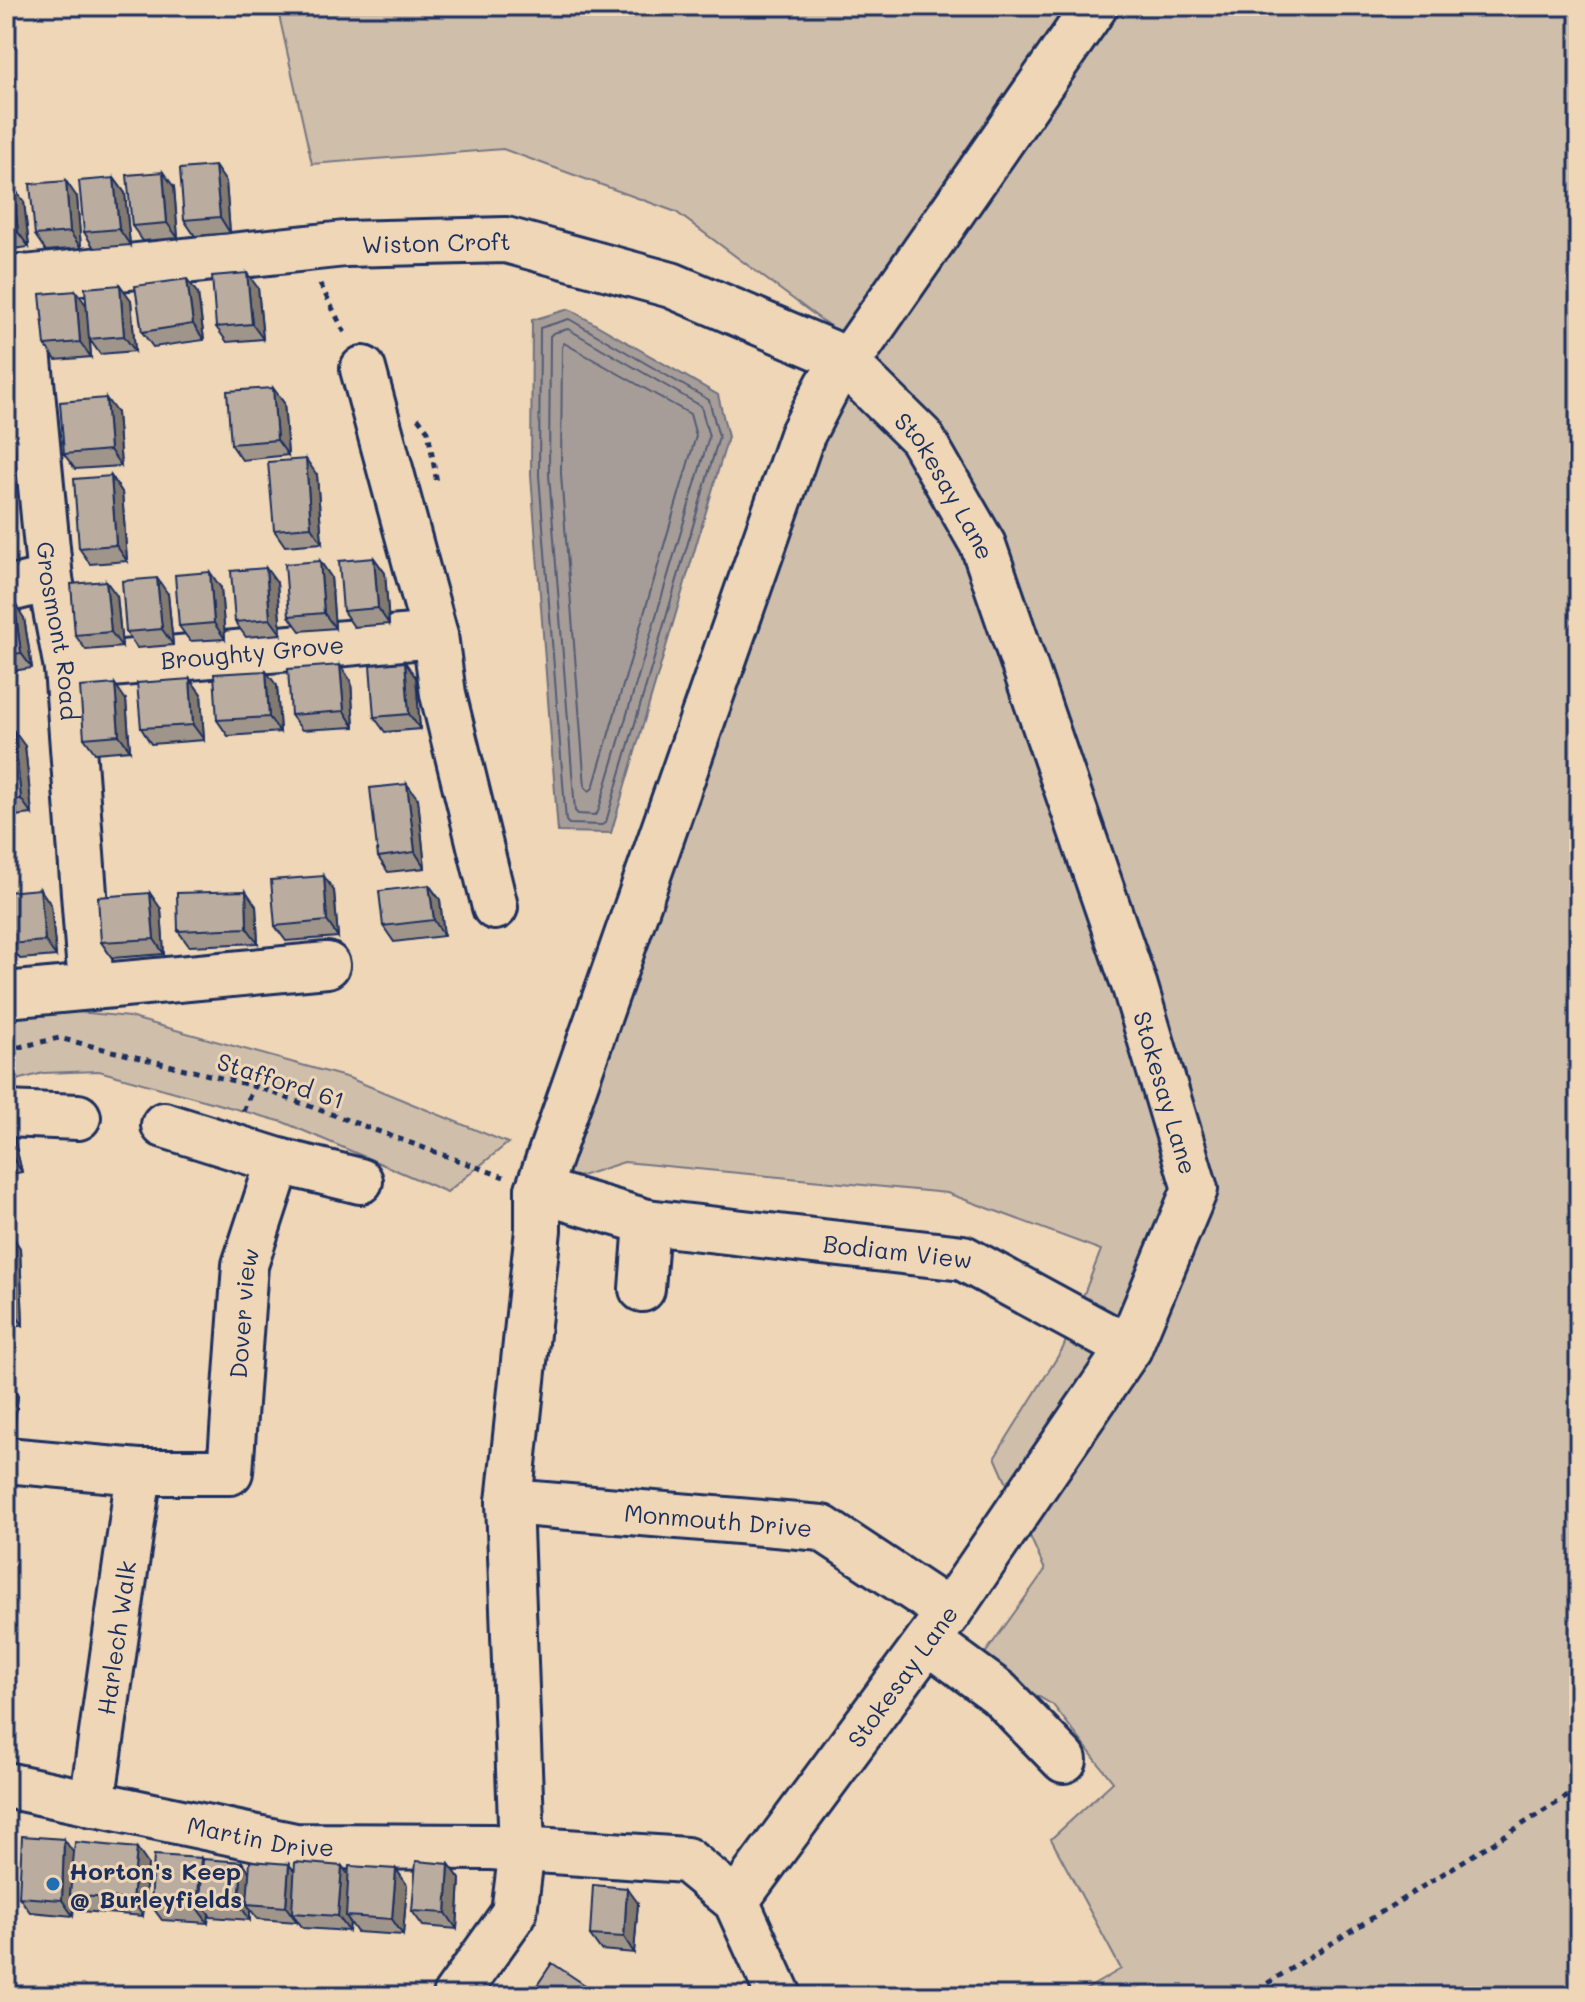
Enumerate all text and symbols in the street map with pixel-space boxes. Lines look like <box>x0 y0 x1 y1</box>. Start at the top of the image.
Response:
street label: Wiston Croft <box>361 224 511 259</box>
street label: Stokesay Lane <box>889 405 1002 563</box>
street label: Grosmont Road <box>31 540 86 721</box>
street label: Broughty Grove <box>159 628 345 675</box>
street label: Stokesay Lane <box>1127 1007 1205 1178</box>
street label: Stafford 61 <box>213 1045 349 1115</box>
street label: Bodiam View <box>822 1227 974 1274</box>
street label: Dover view <box>221 1243 265 1380</box>
street label: Monmouth Drive <box>623 1496 813 1543</box>
street label: Harlech Walk <box>89 1559 142 1717</box>
street label: Stokesay Lane <box>840 1599 964 1753</box>
street label: Martin Drive <box>185 1808 334 1862</box>
place label: Horton's Keep @ Burleyfields <box>69 1855 242 1914</box>
marker: Horton's Keep @ Burleyfields <box>44 1875 62 1893</box>

